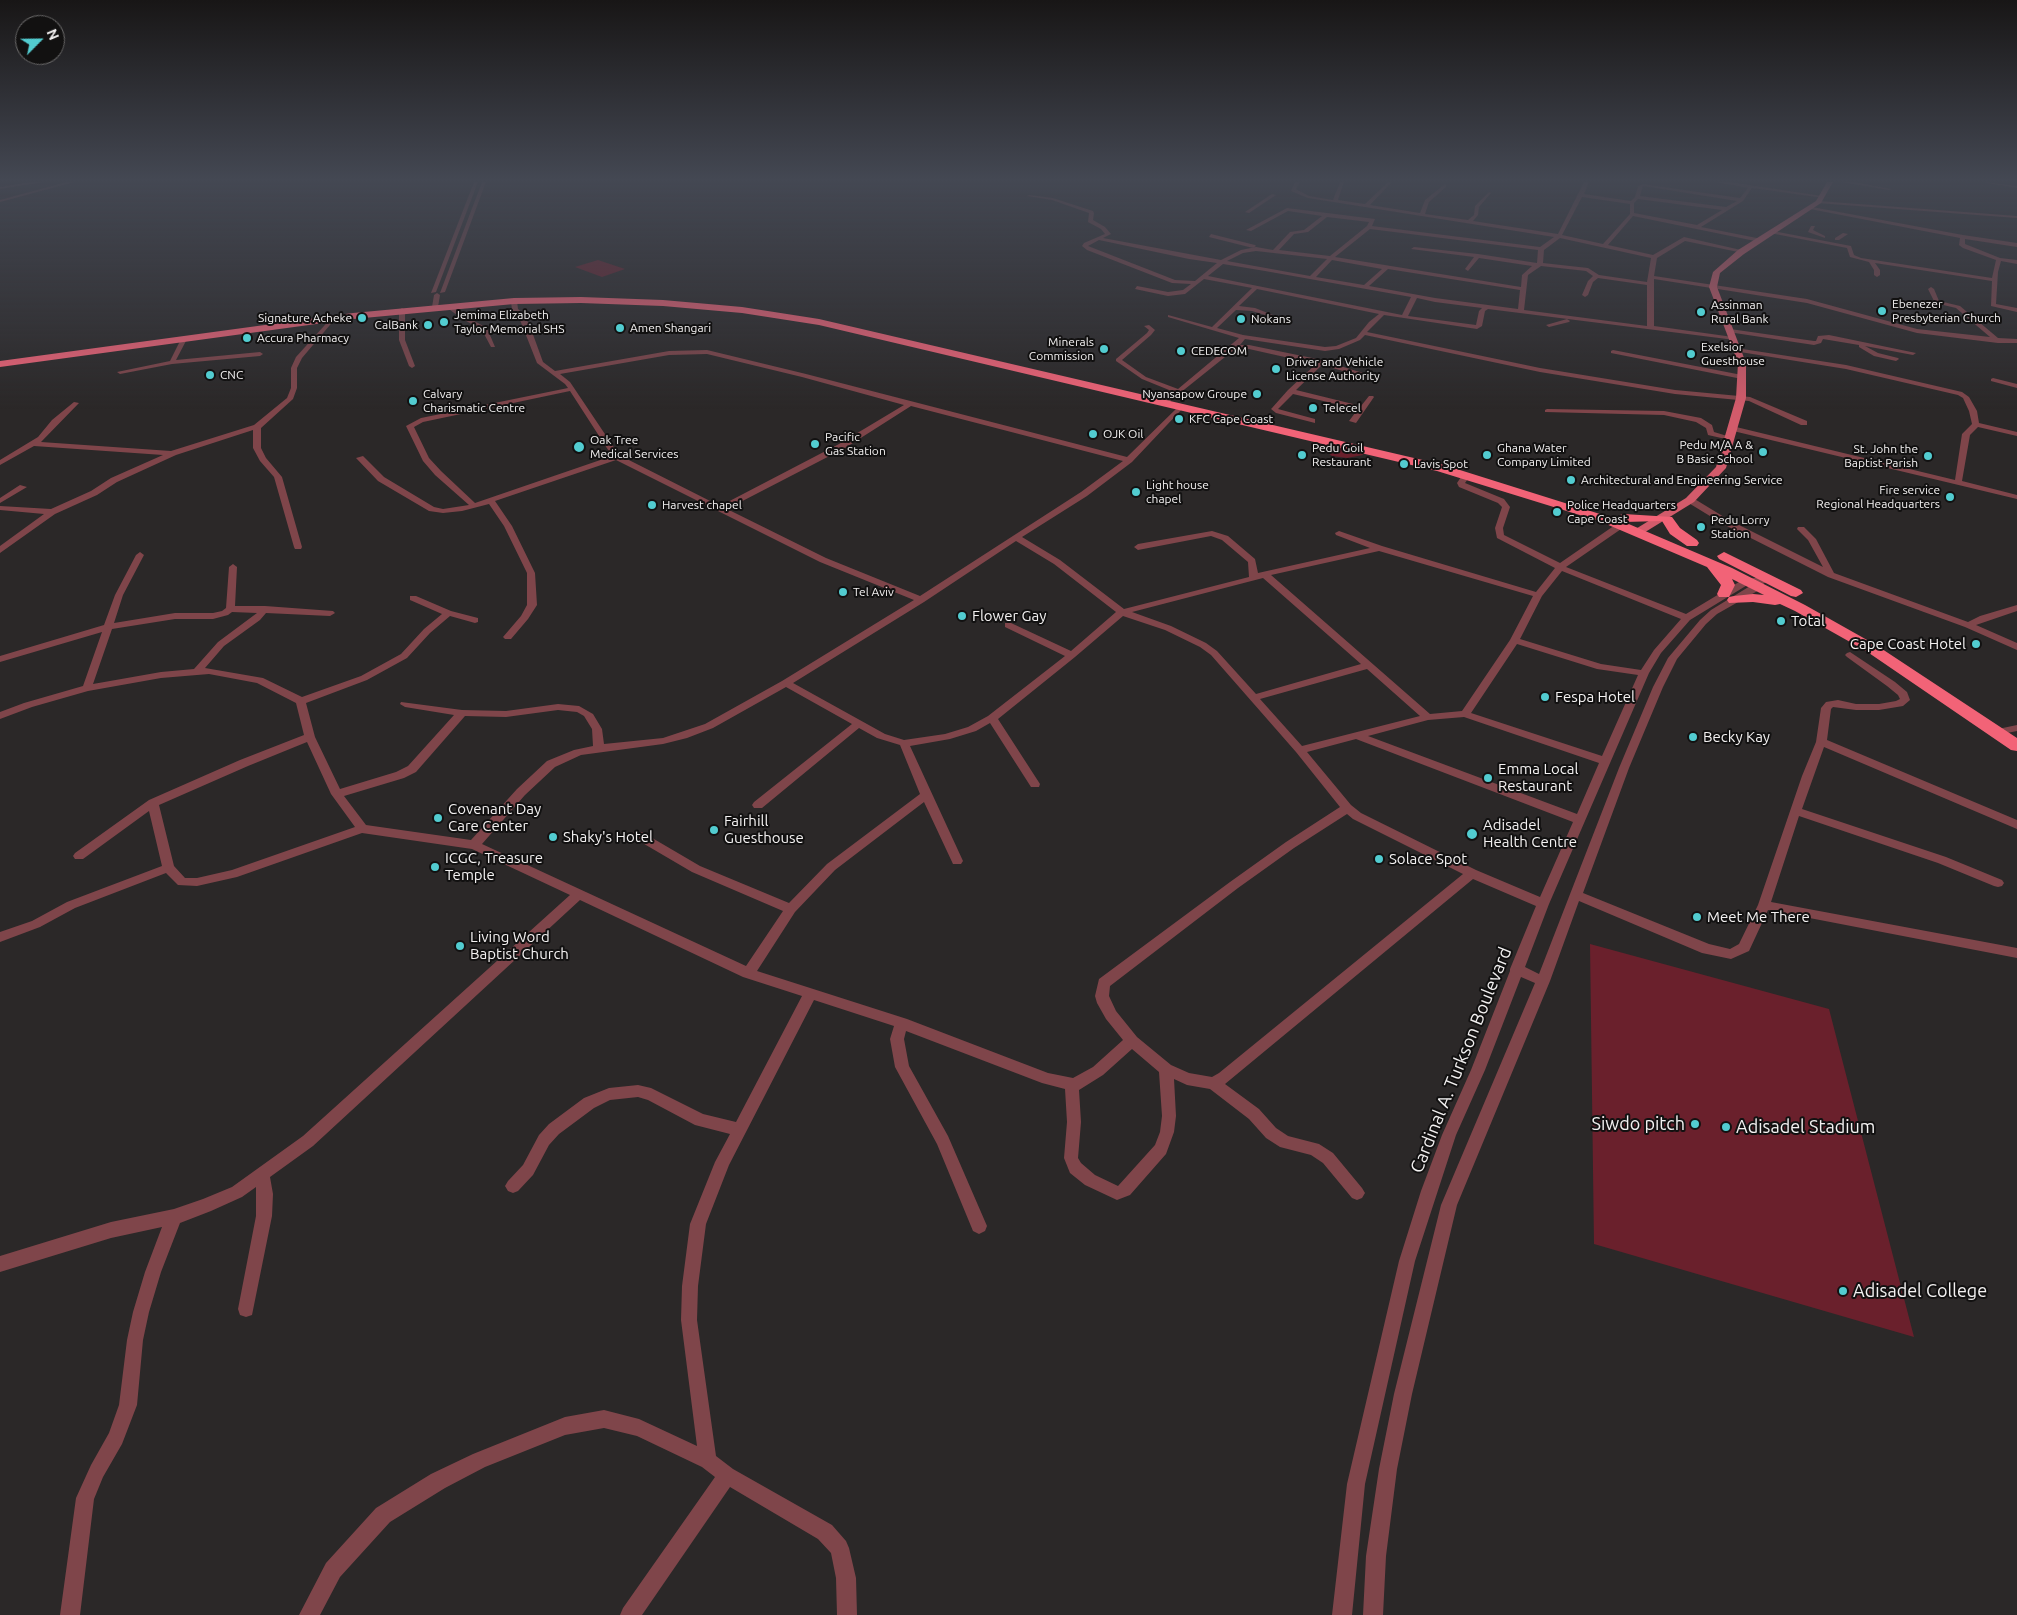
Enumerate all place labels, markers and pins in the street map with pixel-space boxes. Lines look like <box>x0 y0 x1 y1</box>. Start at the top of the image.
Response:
place label: Ebenezer Presbyterian Church <box>1892 297 2001 325</box>
place label: Assinman Rural Bank <box>1711 298 1769 326</box>
marker: Ebenezer Presbyterian Church <box>1876 305 1888 317</box>
marker: Assinman Rural Bank <box>1695 306 1707 318</box>
place label: Jemima Elizabeth Taylor Memorial SHS <box>454 308 564 336</box>
place label: Signature Acheke <box>258 311 352 325</box>
marker: Signature Acheke <box>356 312 368 324</box>
place label: Nokans <box>1251 312 1291 326</box>
marker: Nokans <box>1235 313 1247 325</box>
marker: Jemima Elizabeth Taylor Memorial SHS <box>438 316 450 328</box>
place label: CalBank <box>375 318 418 332</box>
marker: CalBank <box>422 319 434 331</box>
place label: Amen Shangari <box>630 321 711 335</box>
marker: Amen Shangari <box>614 322 626 334</box>
place label: Accura Pharmacy <box>257 331 349 345</box>
marker: Accura Pharmacy <box>241 332 253 344</box>
place label: Minerals Commission <box>1029 335 1094 363</box>
place label: Exelsior Guesthouse <box>1701 340 1765 368</box>
marker: Minerals Commission <box>1098 343 1110 355</box>
place label: CEDECOM <box>1191 344 1247 358</box>
marker: CEDECOM <box>1175 345 1187 357</box>
marker: Exelsior Guesthouse <box>1685 348 1697 360</box>
place label: Driver and Vehicle License Authority <box>1286 355 1383 383</box>
marker: Driver and Vehicle License Authority <box>1270 363 1282 375</box>
place label: CNC <box>220 368 243 382</box>
marker: CNC <box>204 369 216 381</box>
place label: Calvary Charismatic Centre <box>423 387 525 415</box>
place label: Nyansapow Groupe <box>1142 387 1247 401</box>
marker: Nyansapow Groupe <box>1251 388 1263 400</box>
marker: Calvary Charismatic Centre <box>407 395 419 407</box>
place label: Telecel <box>1323 401 1361 415</box>
marker: Telecel <box>1307 402 1319 414</box>
place label: KFC Cape Coast <box>1189 412 1273 426</box>
marker: KFC Cape Coast <box>1173 413 1185 425</box>
place label: OJK Oil <box>1103 427 1143 441</box>
marker: OJK Oil <box>1087 428 1099 440</box>
place label: Pacific Gas Station <box>825 430 886 458</box>
place label: Oak Tree Medical Services <box>590 433 678 461</box>
marker: Pacific Gas Station <box>809 438 821 450</box>
place label: Pedu M/A A & B Basic School <box>1676 438 1753 466</box>
marker: Oak Tree Medical Services <box>572 440 586 454</box>
place label: Pedu Goil Restaurant <box>1312 441 1371 469</box>
place label: Ghana Water Company Limited <box>1497 441 1591 469</box>
place label: St. John the Baptist Parish <box>1844 442 1918 470</box>
marker: Pedu M/A A & B Basic School <box>1757 446 1769 458</box>
marker: Pedu Goil Restaurant <box>1296 449 1308 461</box>
marker: Ghana Water Company Limited <box>1481 449 1493 461</box>
marker: St. John the Baptist Parish <box>1922 450 1934 462</box>
place label: Lavis Spot <box>1414 457 1468 471</box>
marker: Lavis Spot <box>1398 458 1410 470</box>
place label: Architectural and Engineering Service <box>1581 473 1783 487</box>
marker: Architectural and Engineering Service <box>1565 474 1577 486</box>
place label: Light house chapel <box>1146 478 1209 506</box>
place label: Fire service Regional Headquarters <box>1816 483 1940 511</box>
marker: Light house chapel <box>1130 486 1142 498</box>
marker: Fire service Regional Headquarters <box>1944 491 1956 503</box>
place label: Harvest chapel <box>662 498 742 512</box>
place label: Police Headquarters Cape Coast <box>1567 498 1676 526</box>
marker: Harvest chapel <box>646 499 658 511</box>
marker: Police Headquarters Cape Coast <box>1551 506 1563 518</box>
place label: Pedu Lorry Station <box>1711 513 1769 541</box>
marker: Pedu Lorry Station <box>1695 521 1707 533</box>
place label: Tel Aviv <box>853 585 894 599</box>
marker: Tel Aviv <box>837 586 849 598</box>
place label: Flower Gay <box>972 607 1046 625</box>
marker: Flower Gay <box>956 610 968 622</box>
place label: Total <box>1791 612 1825 630</box>
marker: Total <box>1775 615 1787 627</box>
place label: Cape Coast Hotel <box>1850 635 1966 653</box>
marker: Cape Coast Hotel <box>1970 638 1982 650</box>
place label: Fespa Hotel <box>1555 688 1635 706</box>
marker: Fespa Hotel <box>1539 691 1551 703</box>
place label: Becky Kay <box>1703 728 1770 746</box>
marker: Becky Kay <box>1687 731 1699 743</box>
place label: Emma Local Restaurant <box>1498 760 1578 795</box>
marker: Emma Local Restaurant <box>1482 772 1494 784</box>
place label: Covenant Day Care Center <box>448 800 541 835</box>
marker: Covenant Day Care Center <box>432 812 444 824</box>
place label: Fairhill Guesthouse <box>724 812 804 847</box>
place label: Adisadel Health Centre <box>1483 816 1577 851</box>
marker: Fairhill Guesthouse <box>708 824 720 836</box>
marker: Adisadel Health Centre <box>1465 827 1479 841</box>
place label: Shaky's Hotel <box>563 828 653 846</box>
marker: Shaky's Hotel <box>547 831 559 843</box>
place label: ICGC, Treasure Temple <box>445 849 543 884</box>
place label: Solace Spot <box>1389 850 1467 868</box>
marker: Solace Spot <box>1373 853 1385 865</box>
marker: ICGC, Treasure Temple <box>429 861 441 873</box>
place label: Meet Me There <box>1707 908 1810 926</box>
marker: Meet Me There <box>1691 911 1703 923</box>
place label: Living Word Baptist Church <box>470 928 569 963</box>
marker: Living Word Baptist Church <box>454 940 466 952</box>
place label: Siwdo pitch <box>1591 1113 1685 1135</box>
place label: Adisadel Stadium <box>1736 1116 1875 1138</box>
marker: Siwdo pitch <box>1689 1118 1701 1130</box>
marker: Adisadel Stadium <box>1720 1121 1732 1133</box>
place label: Adisadel College <box>1853 1280 1987 1302</box>
marker: Adisadel College <box>1837 1285 1849 1297</box>

